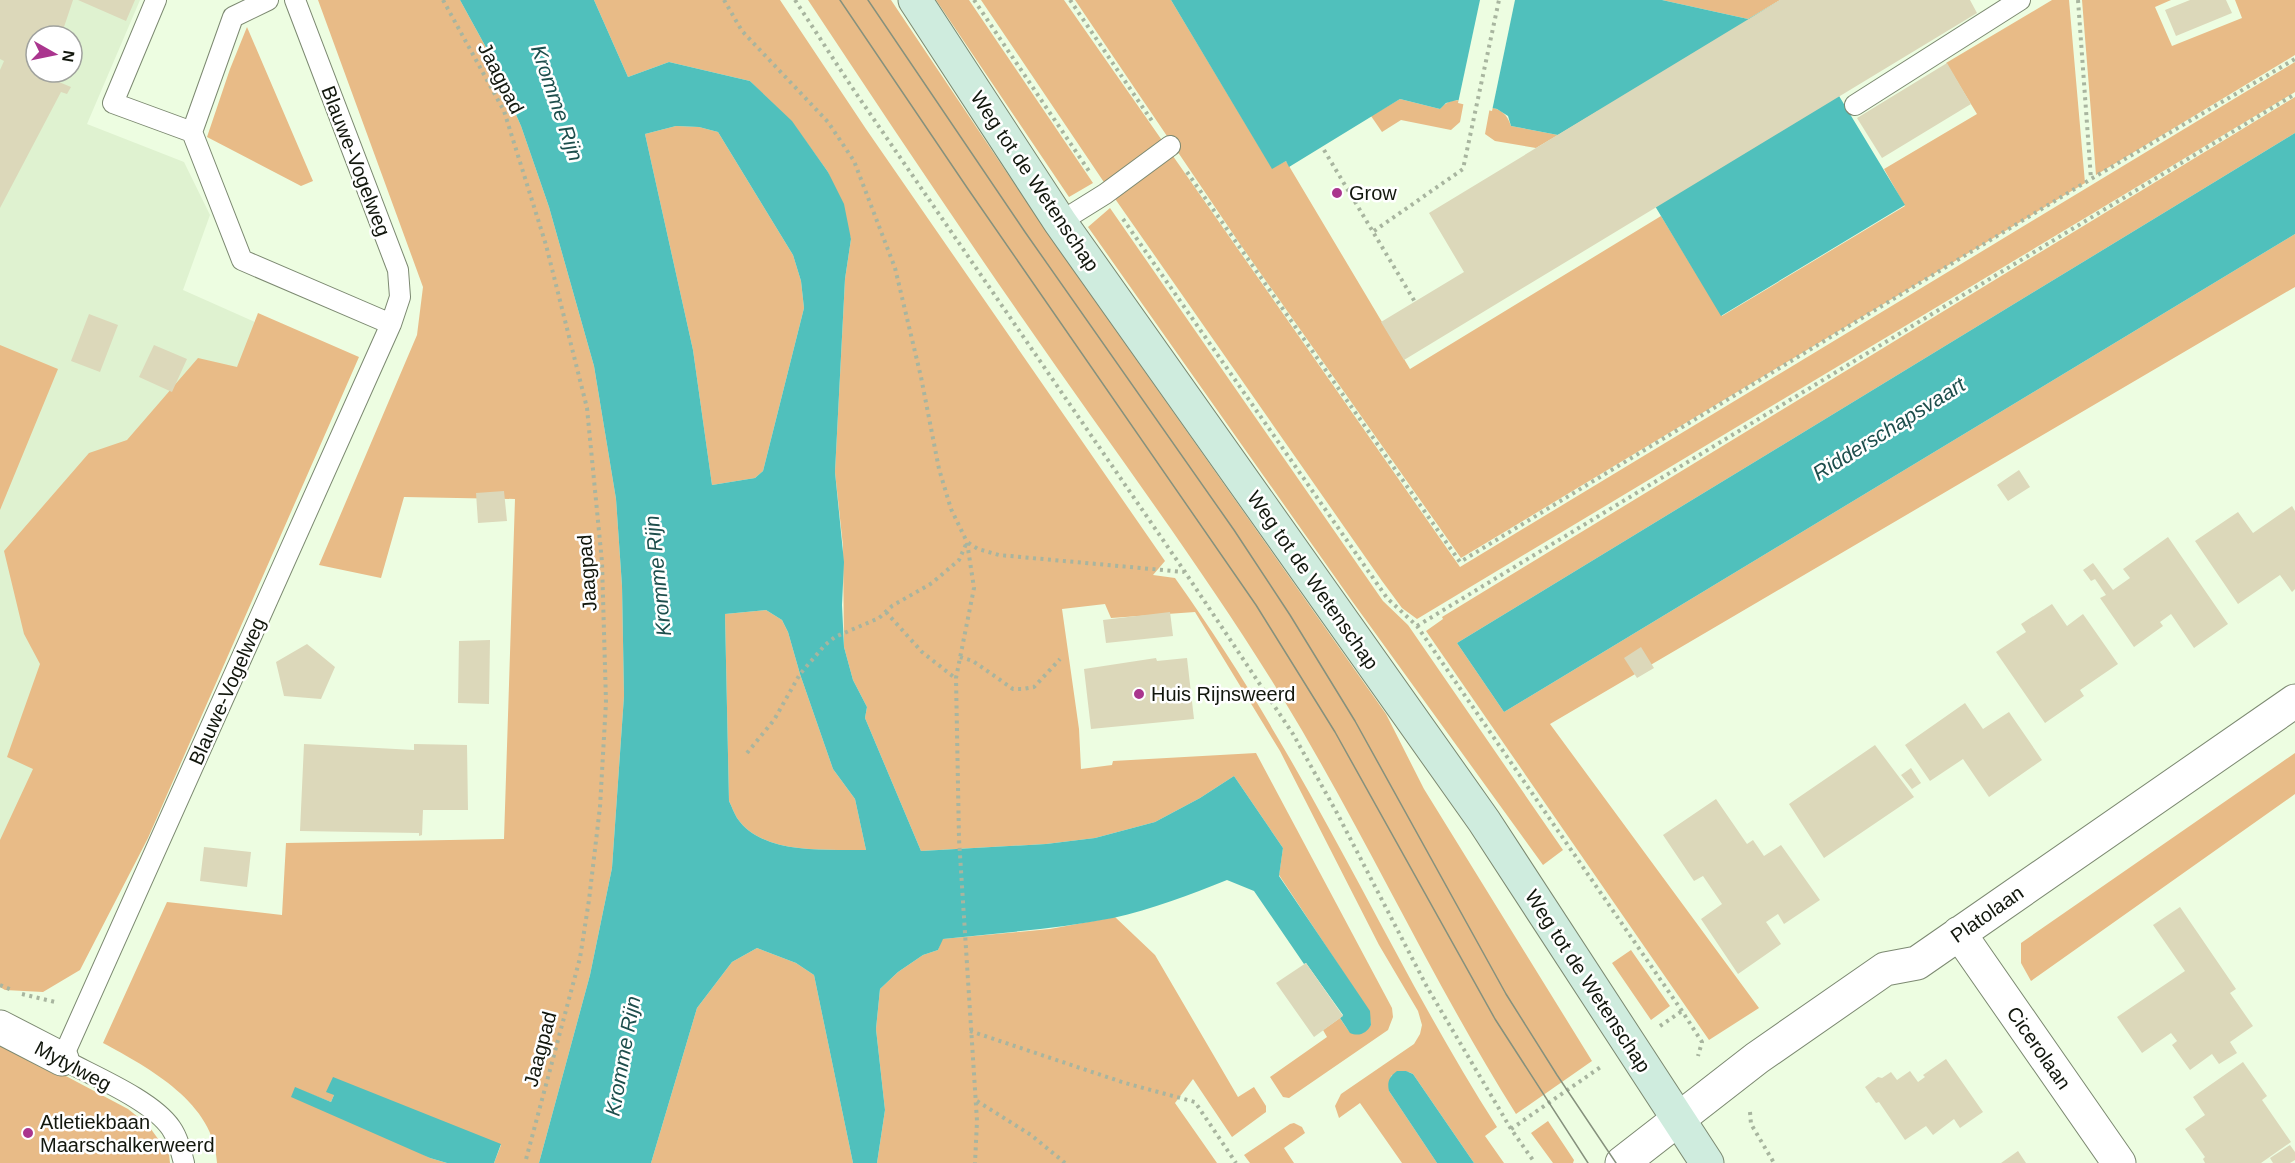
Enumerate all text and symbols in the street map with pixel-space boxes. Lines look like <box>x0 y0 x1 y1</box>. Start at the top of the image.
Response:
north arrow <box>24 24 84 84</box>
street label: Jaagpad <box>474 39 528 117</box>
water label: Kromme Rijn <box>527 42 588 164</box>
text: N <box>59 49 78 63</box>
street label: Blauwe-Vogelweg <box>317 83 395 239</box>
street label: Weg tot de Wetenschap <box>966 87 1104 275</box>
place label: Grow <box>1349 182 1397 204</box>
marker: Grow <box>1330 186 1344 200</box>
water label: Ridderschapsvaart <box>1808 372 1970 485</box>
street label: Weg tot de Wetenschap <box>1243 487 1383 673</box>
water label: Kromme Rijn <box>640 515 675 638</box>
street label: Jaagpad <box>573 534 601 612</box>
street label: Blauwe-Vogelweg <box>185 614 269 768</box>
place label: Huis Rijnsweerd <box>1151 683 1296 705</box>
marker: Huis Rijnsweerd <box>1132 687 1146 701</box>
street label: Platolaan <box>1947 881 2027 947</box>
street label: Weg tot de Wetenschap <box>1521 886 1655 1076</box>
water label: Kromme Rijn <box>601 994 644 1118</box>
street label: Cicerolaan <box>2003 1003 2075 1093</box>
street label: Jaagpad <box>519 1009 561 1089</box>
street label: Mytylweg <box>31 1037 115 1095</box>
place label: Atletiekbaan Maarschalkerweerd <box>40 1111 215 1156</box>
marker: Atletiekbaan Maarschalkerweerd <box>21 1126 35 1140</box>

